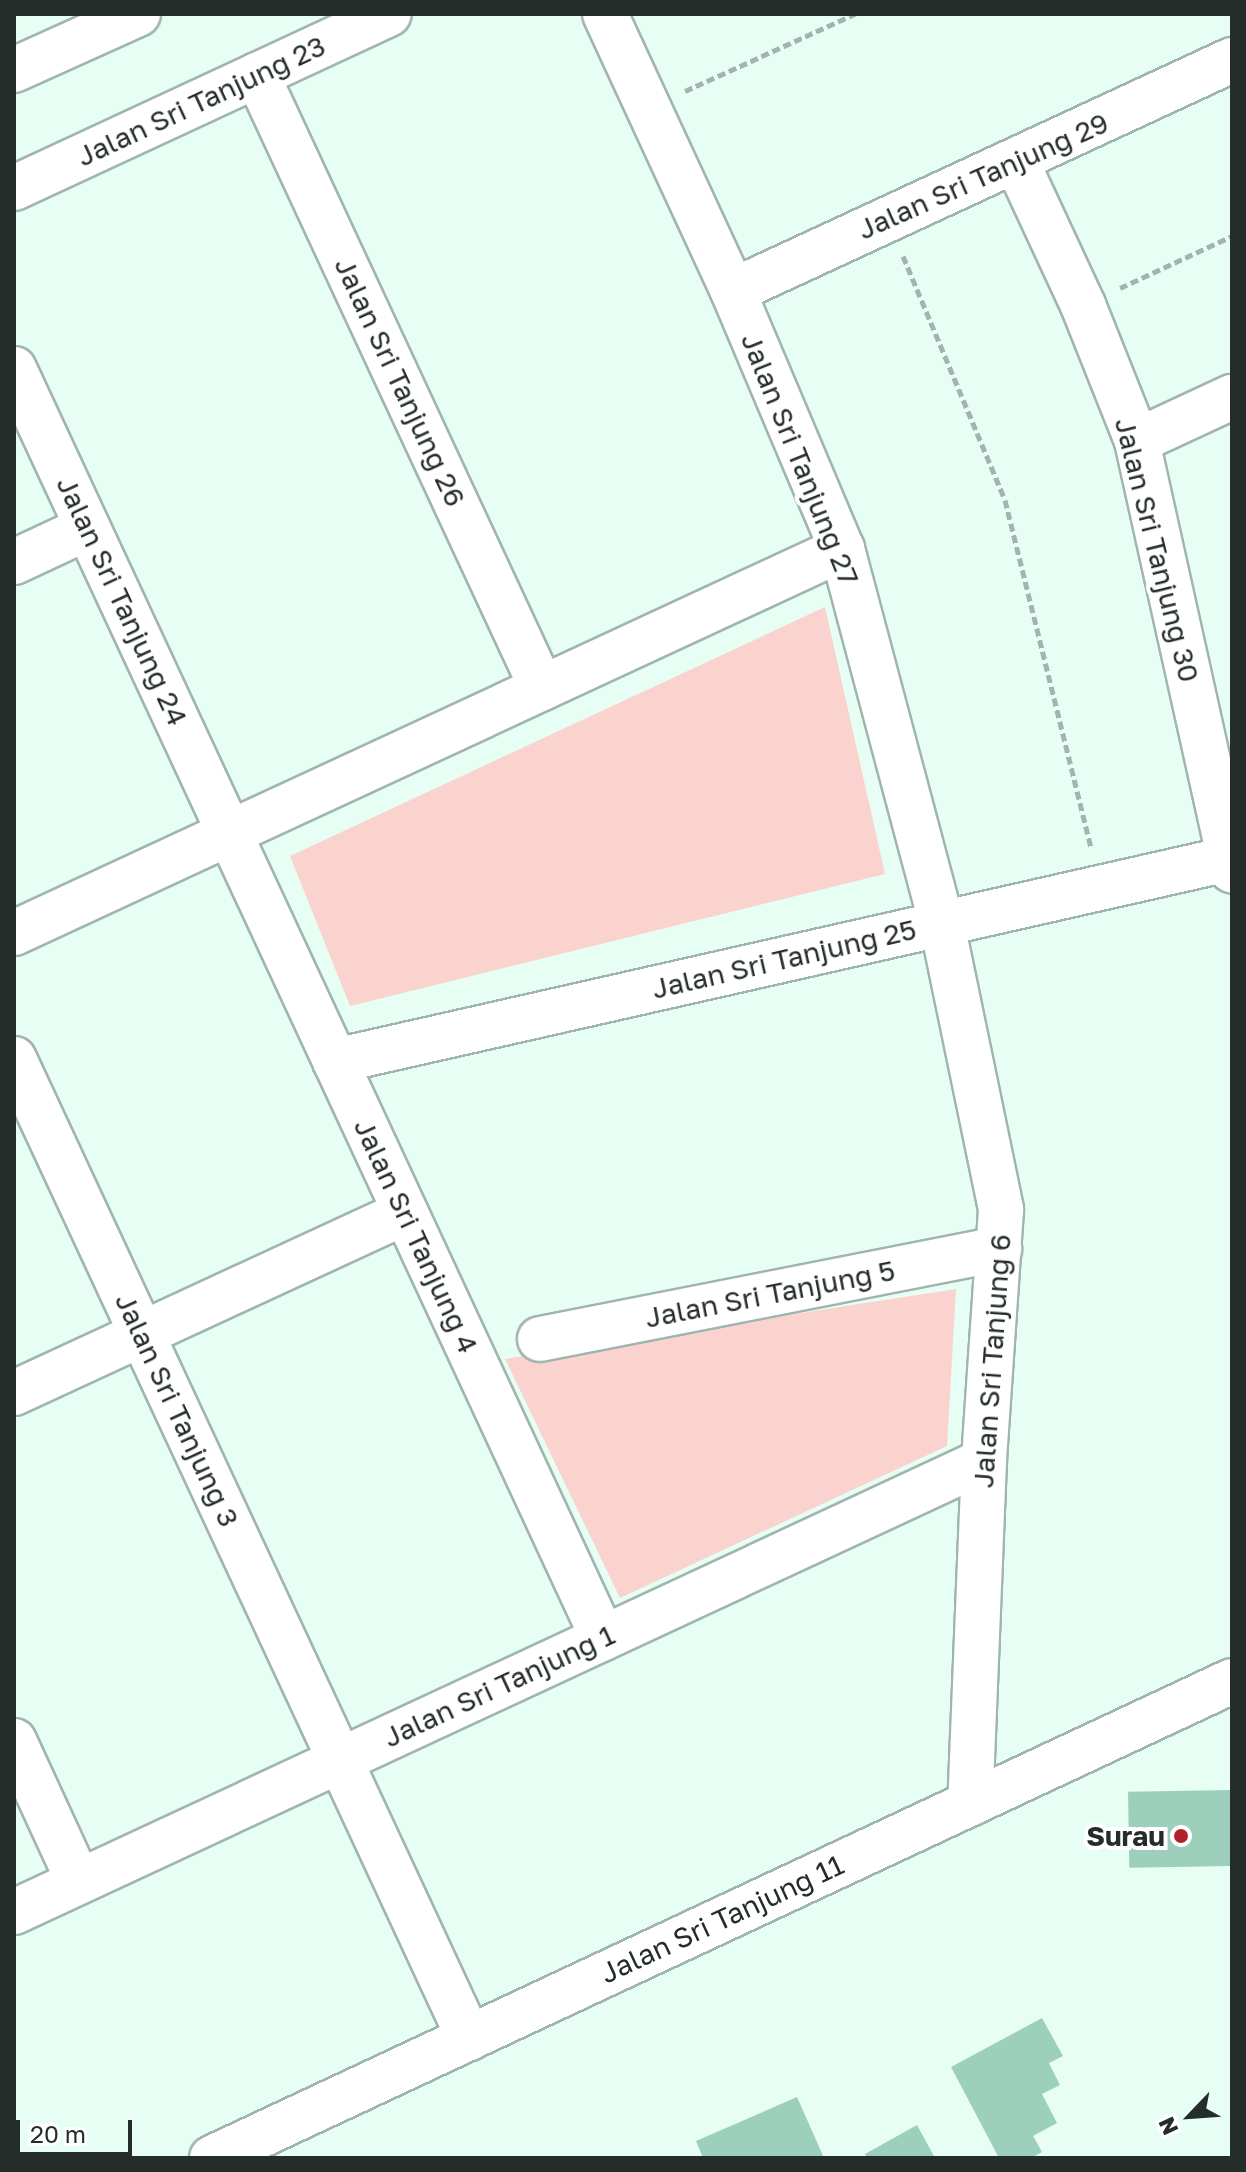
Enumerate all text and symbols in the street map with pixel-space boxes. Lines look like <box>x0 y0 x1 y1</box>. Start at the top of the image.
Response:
street label: Jalan Sri Tanjung 23 <box>72 29 330 173</box>
street label: Jalan Sri Tanjung 29 <box>853 106 1113 246</box>
street label: Jalan Sri Tanjung 26 <box>328 252 472 512</box>
street label: Jalan Sri Tanjung 27 <box>734 328 866 590</box>
street label: Jalan Sri Tanjung 30 <box>1108 414 1206 686</box>
street label: Jalan Sri Tanjung 24 <box>50 471 194 731</box>
street label: Jalan Sri Tanjung 25 <box>649 912 919 1006</box>
street label: Jalan Sri Tanjung 4 <box>347 1114 485 1358</box>
street label: Jalan Sri Tanjung 6 <box>966 1233 1018 1489</box>
street label: Jalan Sri Tanjung 5 <box>642 1253 898 1335</box>
street label: Jalan Sri Tanjung 3 <box>108 1288 246 1532</box>
street label: Jalan Sri Tanjung 1 <box>378 1618 620 1754</box>
place label: Surau <box>1086 1819 1165 1853</box>
marker: Surau <box>1172 1827 1190 1845</box>
street label: Jalan Sri Tanjung 11 <box>595 1848 849 1990</box>
north arrow <box>1150 2076 1230 2156</box>
scale bar <box>20 2104 136 2154</box>
text: N <box>1152 2113 1184 2140</box>
text: 20 m <box>30 2119 86 2148</box>

